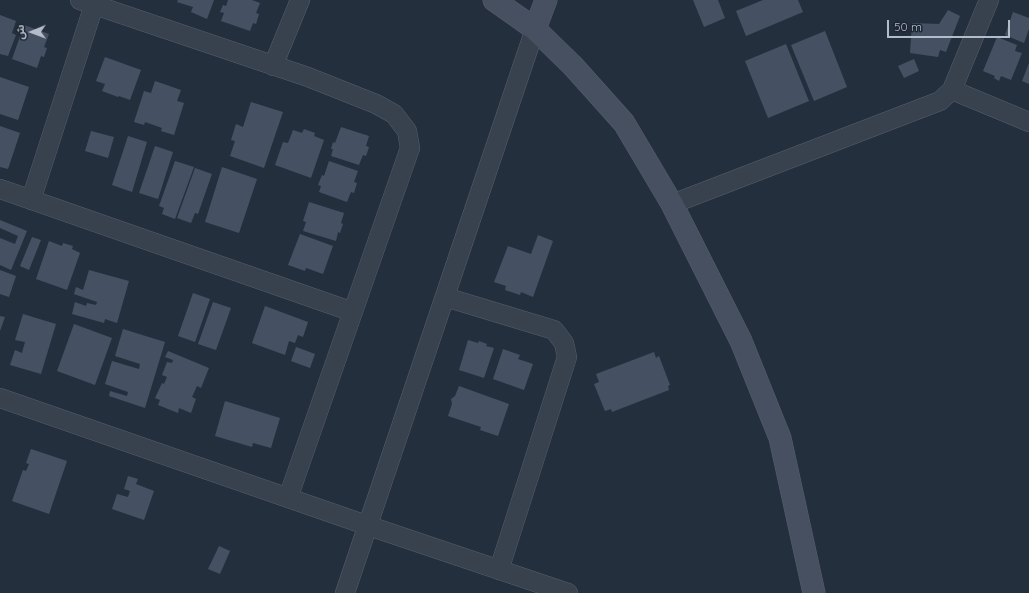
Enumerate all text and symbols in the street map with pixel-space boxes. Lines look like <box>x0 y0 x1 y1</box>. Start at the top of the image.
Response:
north arrow <box>12 12 52 52</box>
scale bar <box>889 12 1012 38</box>
text: 50 m <box>894 19 922 34</box>
text: ش <box>13 25 27 40</box>

